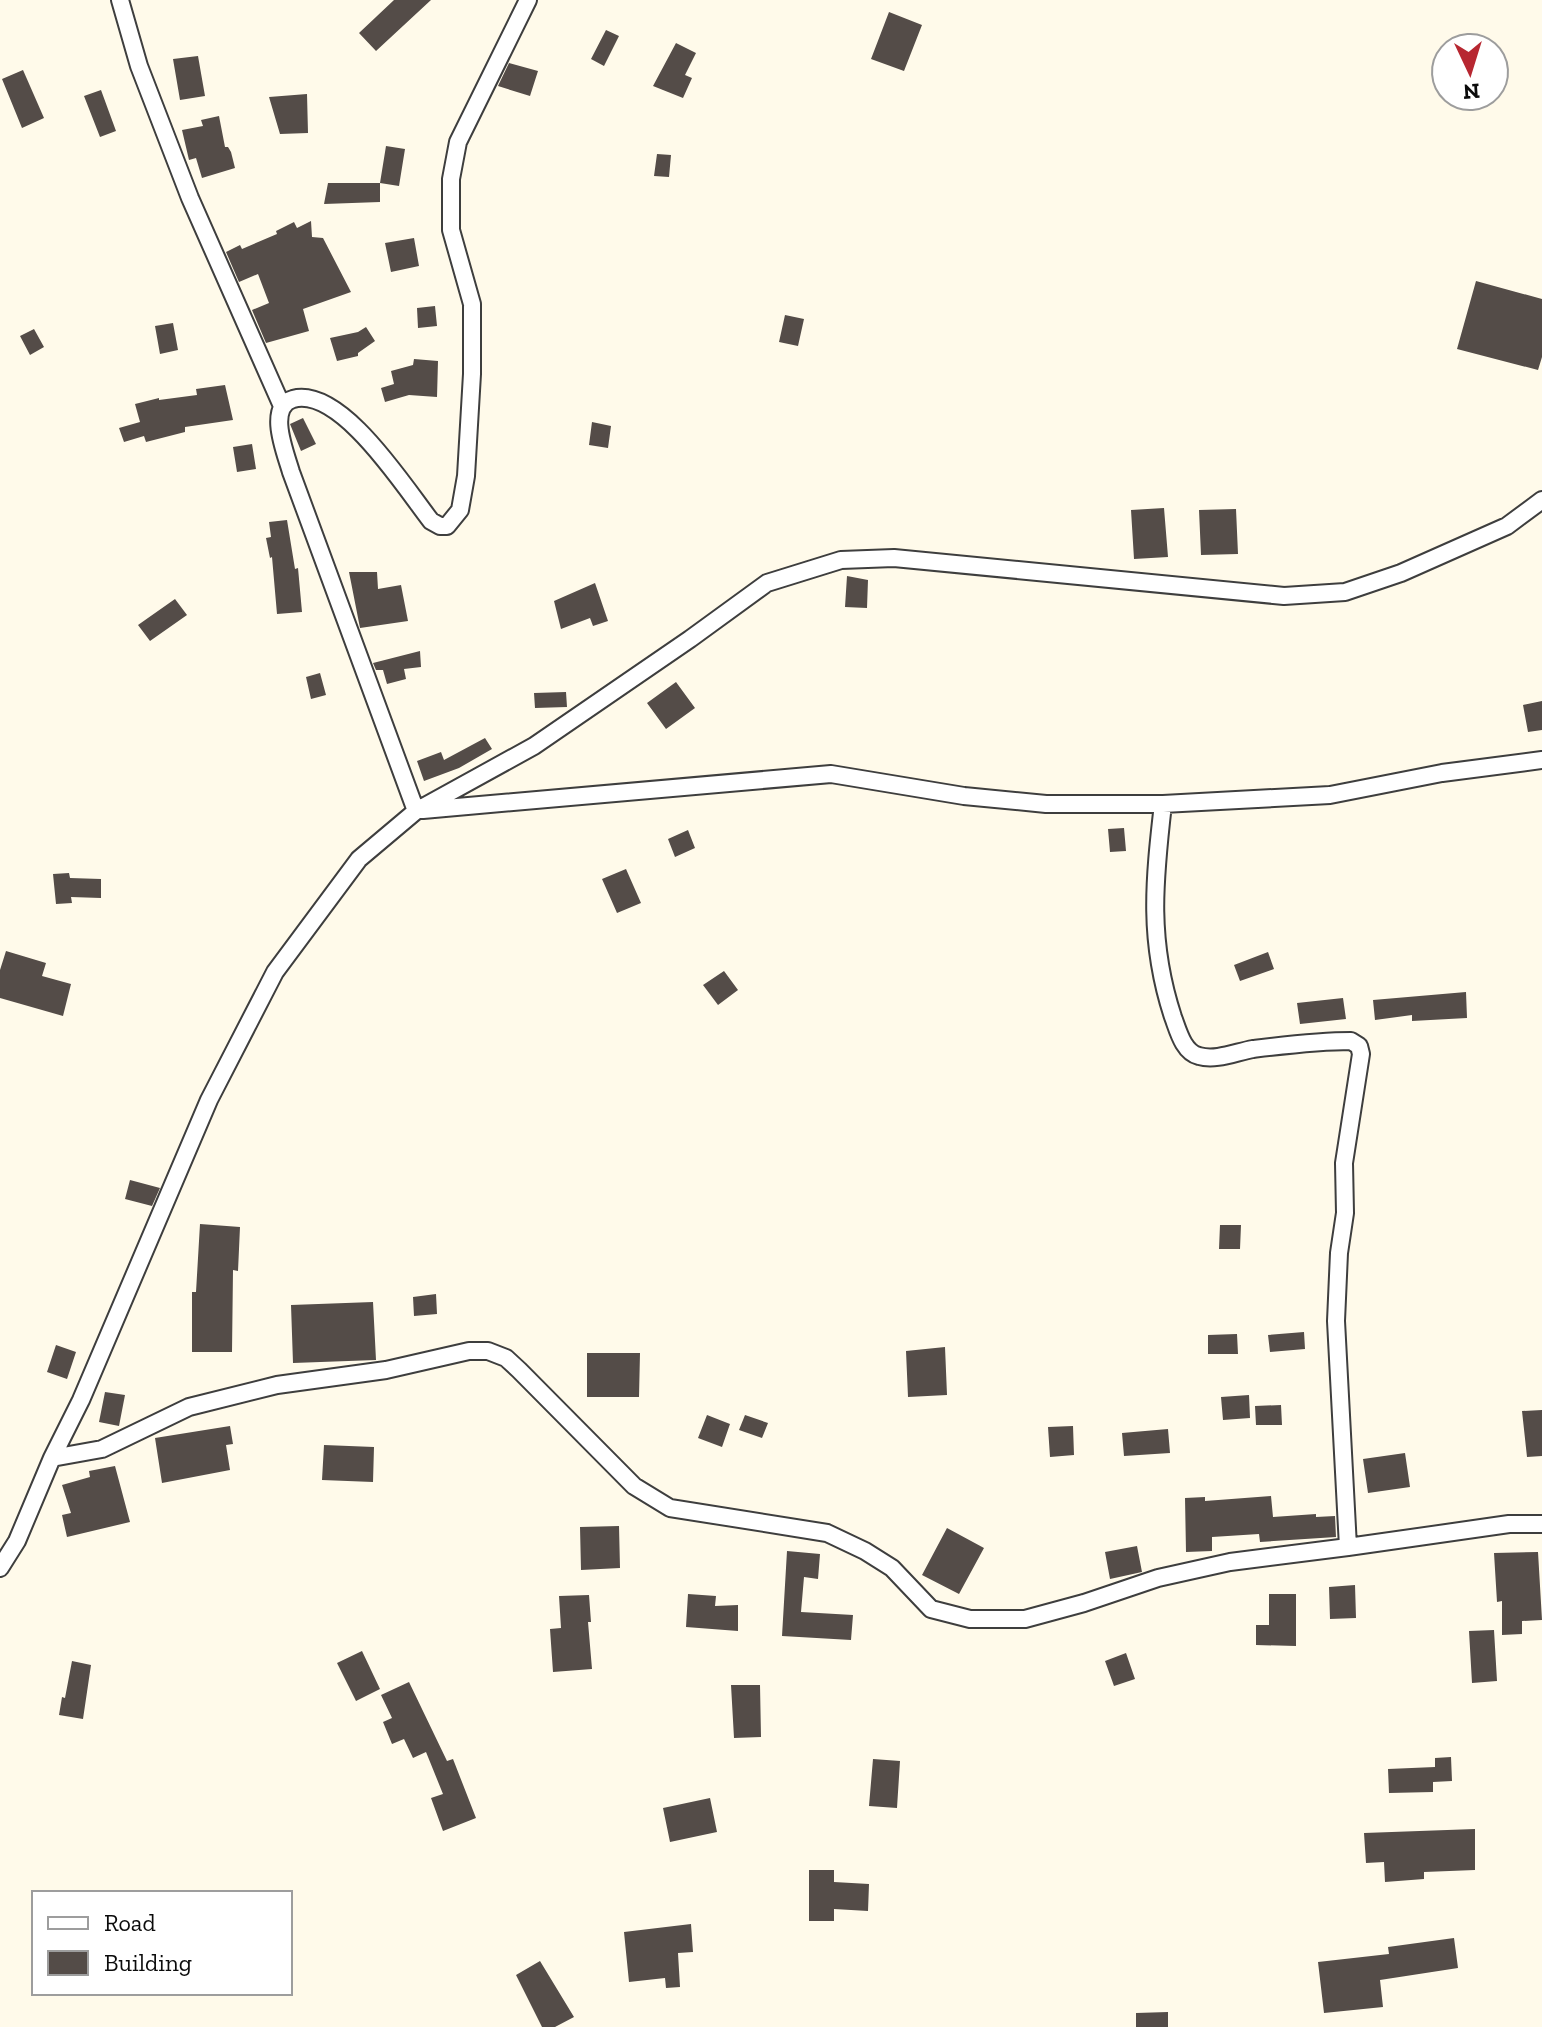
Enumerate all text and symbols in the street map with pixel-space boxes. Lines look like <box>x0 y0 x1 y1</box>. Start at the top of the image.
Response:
north arrow <box>1430 32 1510 112</box>
text: N <box>1462 77 1481 106</box>
legend <box>32 1891 292 1995</box>
text: Road <box>104 1908 156 1937</box>
text: Building <box>104 1948 192 1977</box>

